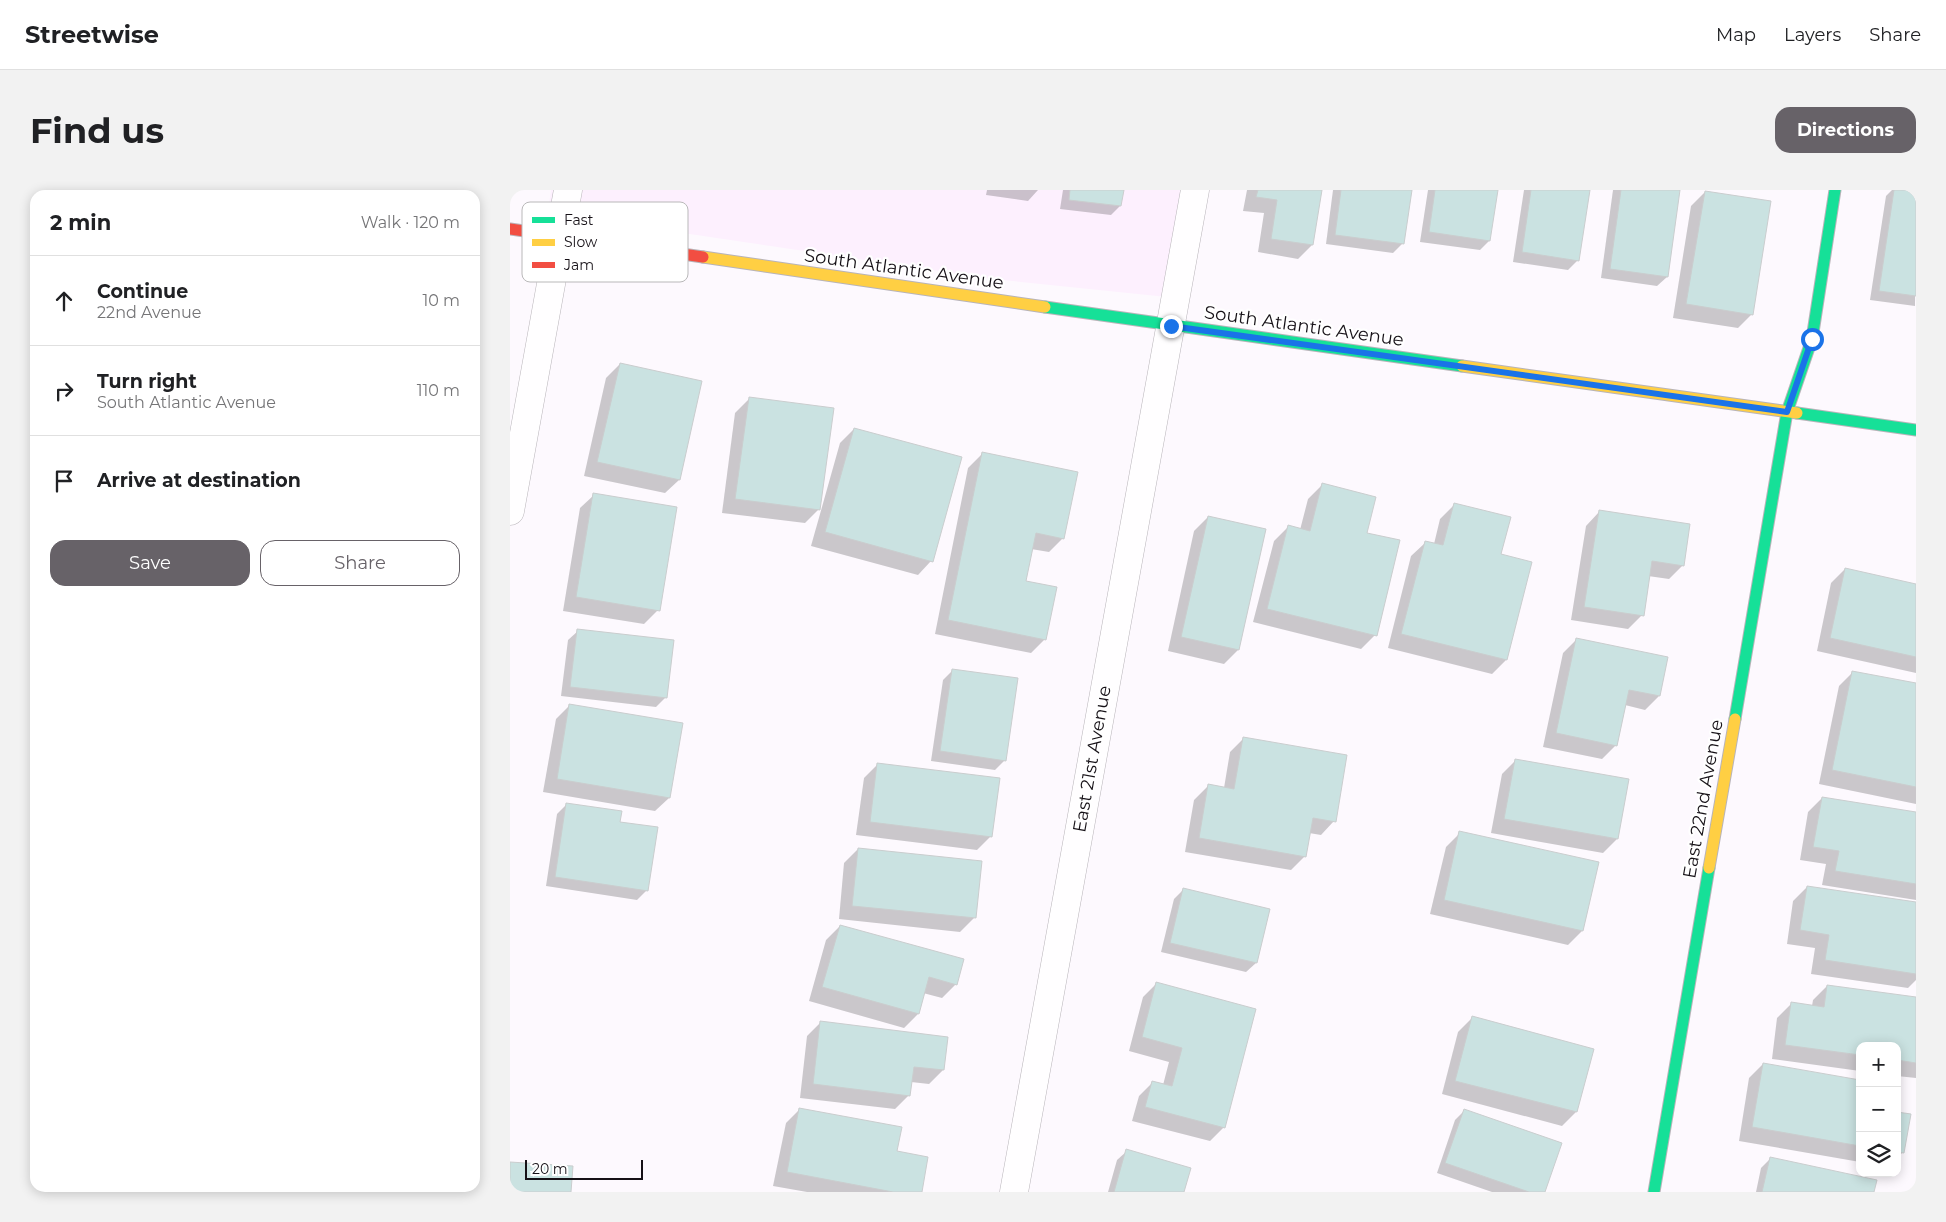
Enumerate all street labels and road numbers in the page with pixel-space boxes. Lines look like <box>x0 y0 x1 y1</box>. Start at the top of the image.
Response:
street label: South Atlantic Avenue <box>803 244 1005 294</box>
street label: South Atlantic Avenue <box>1203 301 1405 351</box>
street label: East 21st Avenue <box>1068 684 1116 834</box>
street label: East 22nd Avenue <box>1678 718 1728 880</box>

